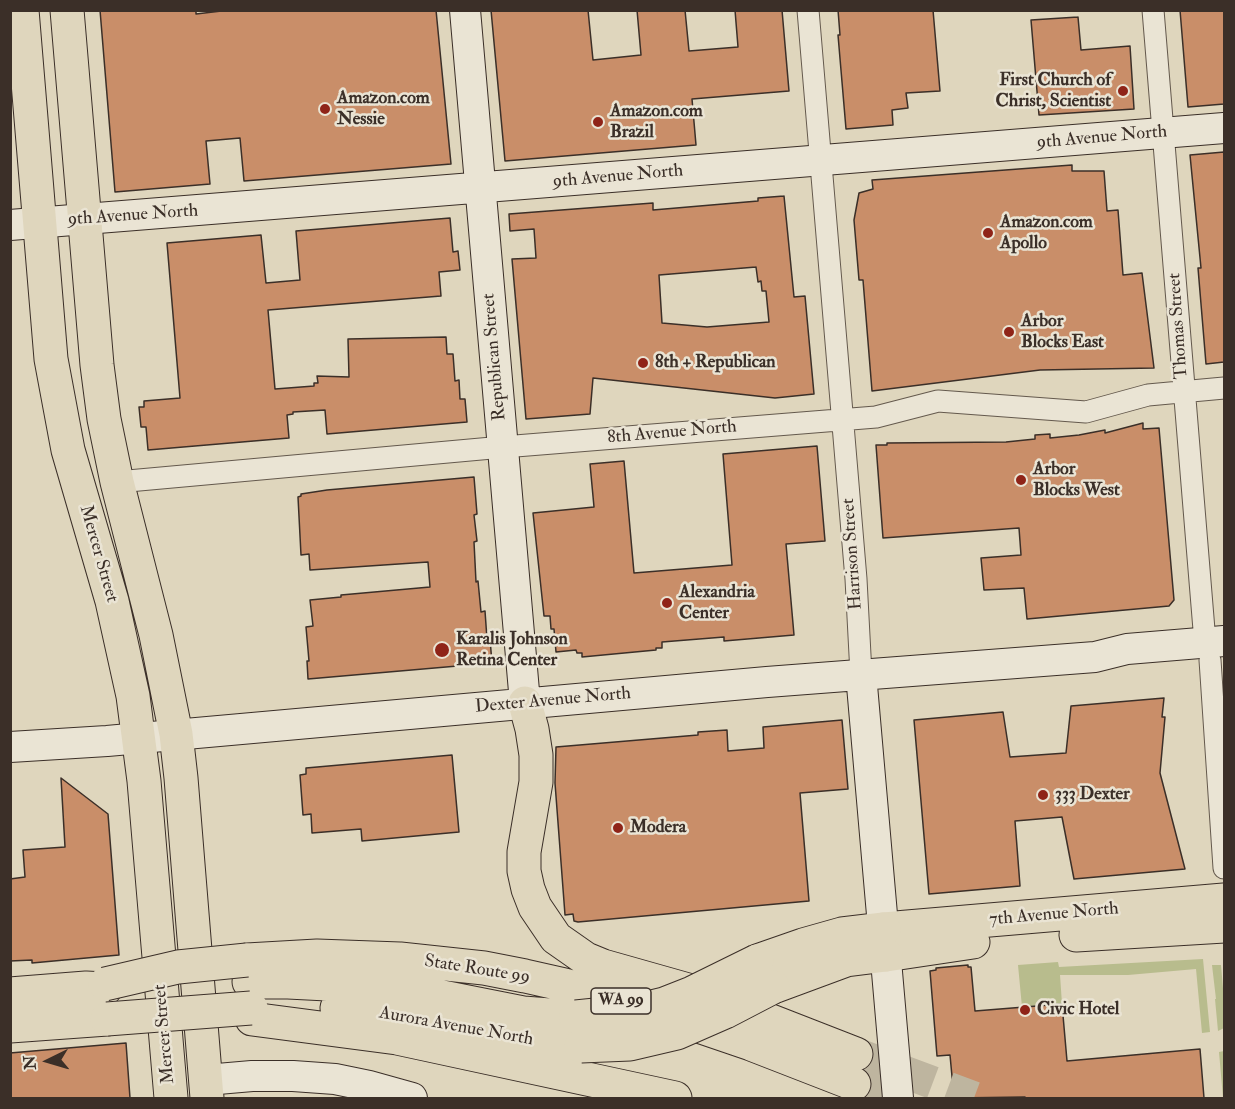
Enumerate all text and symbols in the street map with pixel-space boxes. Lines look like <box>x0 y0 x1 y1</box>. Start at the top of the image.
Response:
place label: First Church of Christ, Scientist <box>996 70 1111 112</box>
marker: First Church of Christ, Scientist <box>1116 84 1130 98</box>
place label: Amazon.com Nessie <box>337 88 430 130</box>
place label: Amazon.com Brazil <box>610 101 703 144</box>
marker: Amazon.com Nessie <box>318 102 332 116</box>
marker: Amazon.com Brazil <box>591 115 605 129</box>
street label: 9th Avenue North <box>1036 122 1168 154</box>
street label: 9th Avenue North <box>552 161 684 193</box>
street label: 9th Avenue North <box>67 201 199 231</box>
place label: Amazon.com Apollo <box>1000 212 1093 254</box>
marker: Amazon.com Apollo <box>981 226 995 240</box>
street label: Thomas Street <box>1165 272 1193 380</box>
street label: Republican Street <box>479 292 511 422</box>
place label: Arbor Blocks East <box>1021 311 1104 354</box>
marker: Arbor Blocks East <box>1002 325 1016 339</box>
place label: 8th + Republican <box>655 352 776 374</box>
marker: 8th + Republican <box>636 356 650 370</box>
street label: 8th Avenue North <box>606 417 738 449</box>
place label: Arbor Blocks West <box>1033 459 1120 502</box>
marker: Arbor Blocks West <box>1014 473 1028 487</box>
street label: Harrison Street <box>838 498 868 610</box>
street label: Mercer Street <box>74 503 122 605</box>
place label: Alexandria Center <box>679 582 755 624</box>
marker: Alexandria Center <box>660 596 674 610</box>
place label: Karalis Johnson Retina Center <box>456 629 568 672</box>
marker: Karalis Johnson Retina Center <box>433 641 451 659</box>
street label: Dexter Avenue North <box>474 683 632 719</box>
place label: 333 Dexter <box>1055 784 1130 806</box>
marker: 333 Dexter <box>1036 788 1050 802</box>
place label: Modera <box>630 817 686 839</box>
marker: Modera <box>611 821 625 835</box>
street label: 7th Avenue North <box>989 899 1119 931</box>
street label: State Route 99 <box>423 951 531 989</box>
street label: Mercer Street <box>150 983 180 1085</box>
road number: WA 99 <box>591 988 651 1014</box>
place label: Civic Hotel <box>1037 999 1119 1021</box>
street label: Aurora Avenue North <box>377 1003 535 1051</box>
marker: Civic Hotel <box>1018 1003 1032 1017</box>
north arrow <box>18 1031 78 1091</box>
text: N <box>19 1055 41 1071</box>

